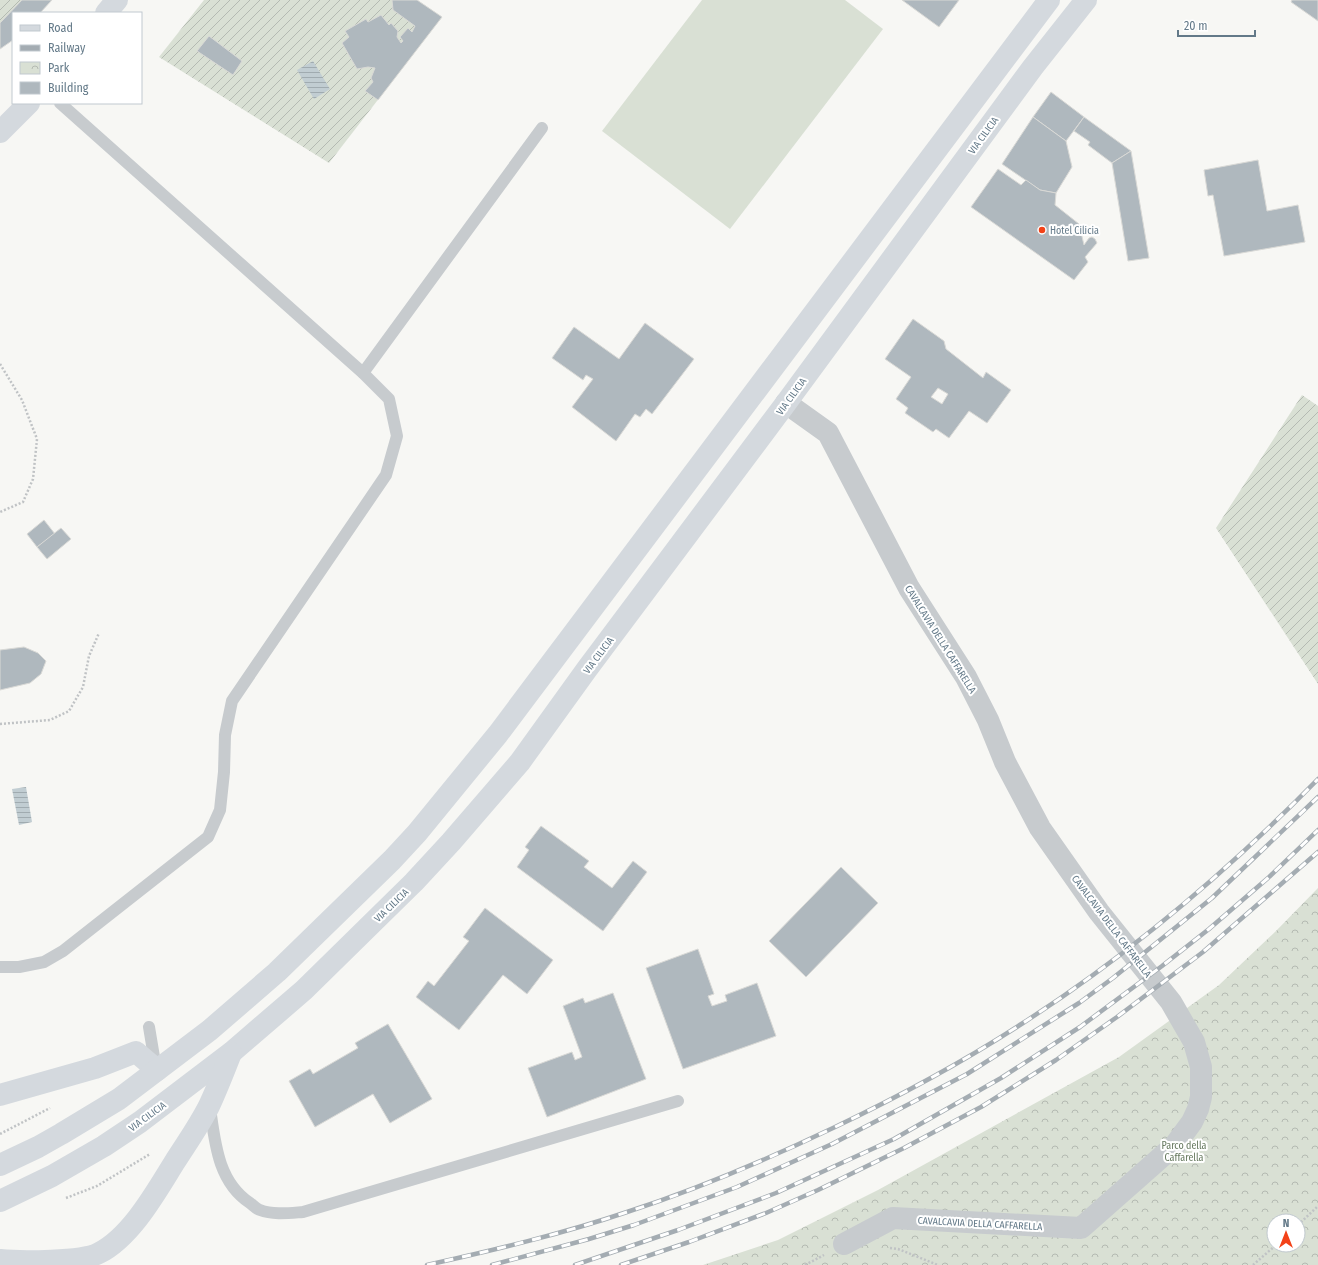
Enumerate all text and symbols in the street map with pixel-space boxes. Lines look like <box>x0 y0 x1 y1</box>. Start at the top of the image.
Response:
legend <box>12 12 142 104</box>
scale bar <box>1178 12 1255 38</box>
text: 20 m <box>1184 19 1208 33</box>
text: Road <box>48 21 73 35</box>
text: Railway <box>48 41 86 55</box>
text: Park <box>48 61 70 75</box>
text: Building <box>48 81 89 95</box>
street label: VIA CILICIA <box>966 114 1002 157</box>
marker: Hotel Cilicia <box>1037 225 1047 235</box>
place label: Hotel Cilicia <box>1050 225 1099 237</box>
street label: VIA CILICIA <box>774 375 810 418</box>
street label: CAVALCAVIA DELLA CAFFARELLA <box>902 583 979 696</box>
street label: VIA CILICIA <box>581 634 617 676</box>
street label: CAVALCAVIA DELLA CAFFARELLA <box>1069 873 1154 981</box>
street label: VIA CILICIA <box>372 886 412 925</box>
street label: VIA CILICIA <box>127 1099 169 1134</box>
park label: Parco della Caffarella <box>1162 1140 1207 1164</box>
north arrow <box>1266 1213 1306 1253</box>
street label: CAVALCAVIA DELLA CAFFARELLA <box>917 1215 1043 1233</box>
text: N <box>1283 1217 1289 1230</box>

